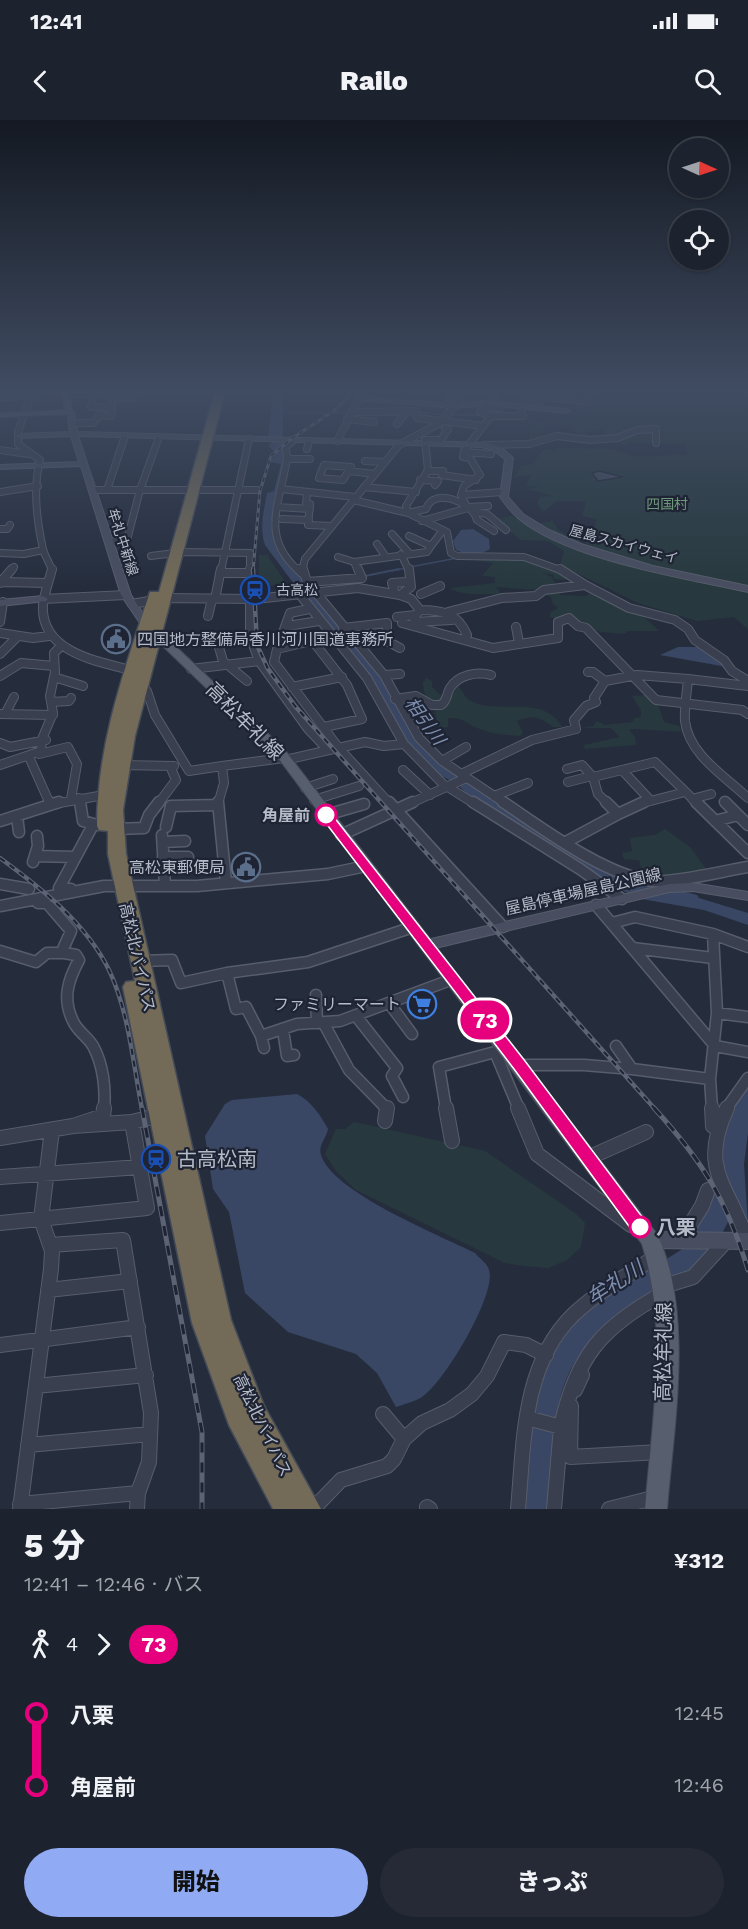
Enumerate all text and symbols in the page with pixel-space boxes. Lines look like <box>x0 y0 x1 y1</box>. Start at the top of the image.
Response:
text: 12:41 <box>30 9 82 34</box>
icon: back <box>24 65 57 98</box>
text: Railo <box>340 65 408 97</box>
icon: search <box>691 65 724 98</box>
north arrow <box>669 138 729 198</box>
map controls <box>669 138 729 270</box>
button: locate <box>669 210 729 270</box>
park label: 四国村 <box>646 496 688 512</box>
street label: 牟礼中新線 <box>105 506 141 578</box>
street label: 屋島スカイウェイ <box>568 522 680 566</box>
station icon: 古高松 <box>239 574 271 606</box>
place label: 古高松 <box>276 582 318 598</box>
public building icon: 四国地方整備局香川河川国道事務所 <box>100 623 132 655</box>
place label: 四国地方整備局香川河川国道事務所 <box>137 630 393 649</box>
street label: 高松牟礼線 <box>201 677 289 765</box>
water label: 相引川 <box>401 693 451 750</box>
marker: 角屋前 <box>315 804 337 826</box>
place label: 角屋前 <box>262 806 310 825</box>
public building icon: 高松東郵便局 <box>230 851 262 883</box>
place label: 高松東郵便局 <box>129 858 225 877</box>
street label: 屋島停車場屋島公園線 <box>503 864 663 919</box>
street label: 高松北バイパス <box>116 901 159 1014</box>
supermarket icon: ファミリーマート <box>406 988 438 1020</box>
place label: ファミリーマート <box>273 995 401 1014</box>
line badge: 73 <box>458 1000 512 1040</box>
text: 73 <box>472 1008 498 1033</box>
station icon: 古高松南 <box>140 1143 172 1175</box>
place label: 古高松南 <box>177 1147 257 1171</box>
place label: 八栗 <box>656 1215 696 1239</box>
marker: 八栗 <box>629 1216 651 1238</box>
water label: 牟礼川 <box>582 1254 650 1310</box>
street label: 高松牟礼線 <box>650 1302 676 1402</box>
street label: 高松北バイパス <box>230 1371 296 1480</box>
text: 5 分 <box>24 1526 85 1565</box>
text: ¥312 <box>674 1548 724 1573</box>
text: 12:41 – 12:46 · バス <box>24 1572 204 1596</box>
icon: walk <box>24 1628 57 1661</box>
icon: forward <box>87 1628 120 1661</box>
text: 4 <box>66 1632 78 1656</box>
text: 73 <box>141 1632 166 1657</box>
text: 12:45 <box>675 1701 724 1725</box>
text: 八栗 <box>70 1703 114 1728</box>
text: 12:46 <box>674 1773 724 1797</box>
text: 角屋前 <box>70 1775 136 1800</box>
button: 開始 <box>24 1848 368 1917</box>
button: きっぷ <box>380 1848 724 1917</box>

